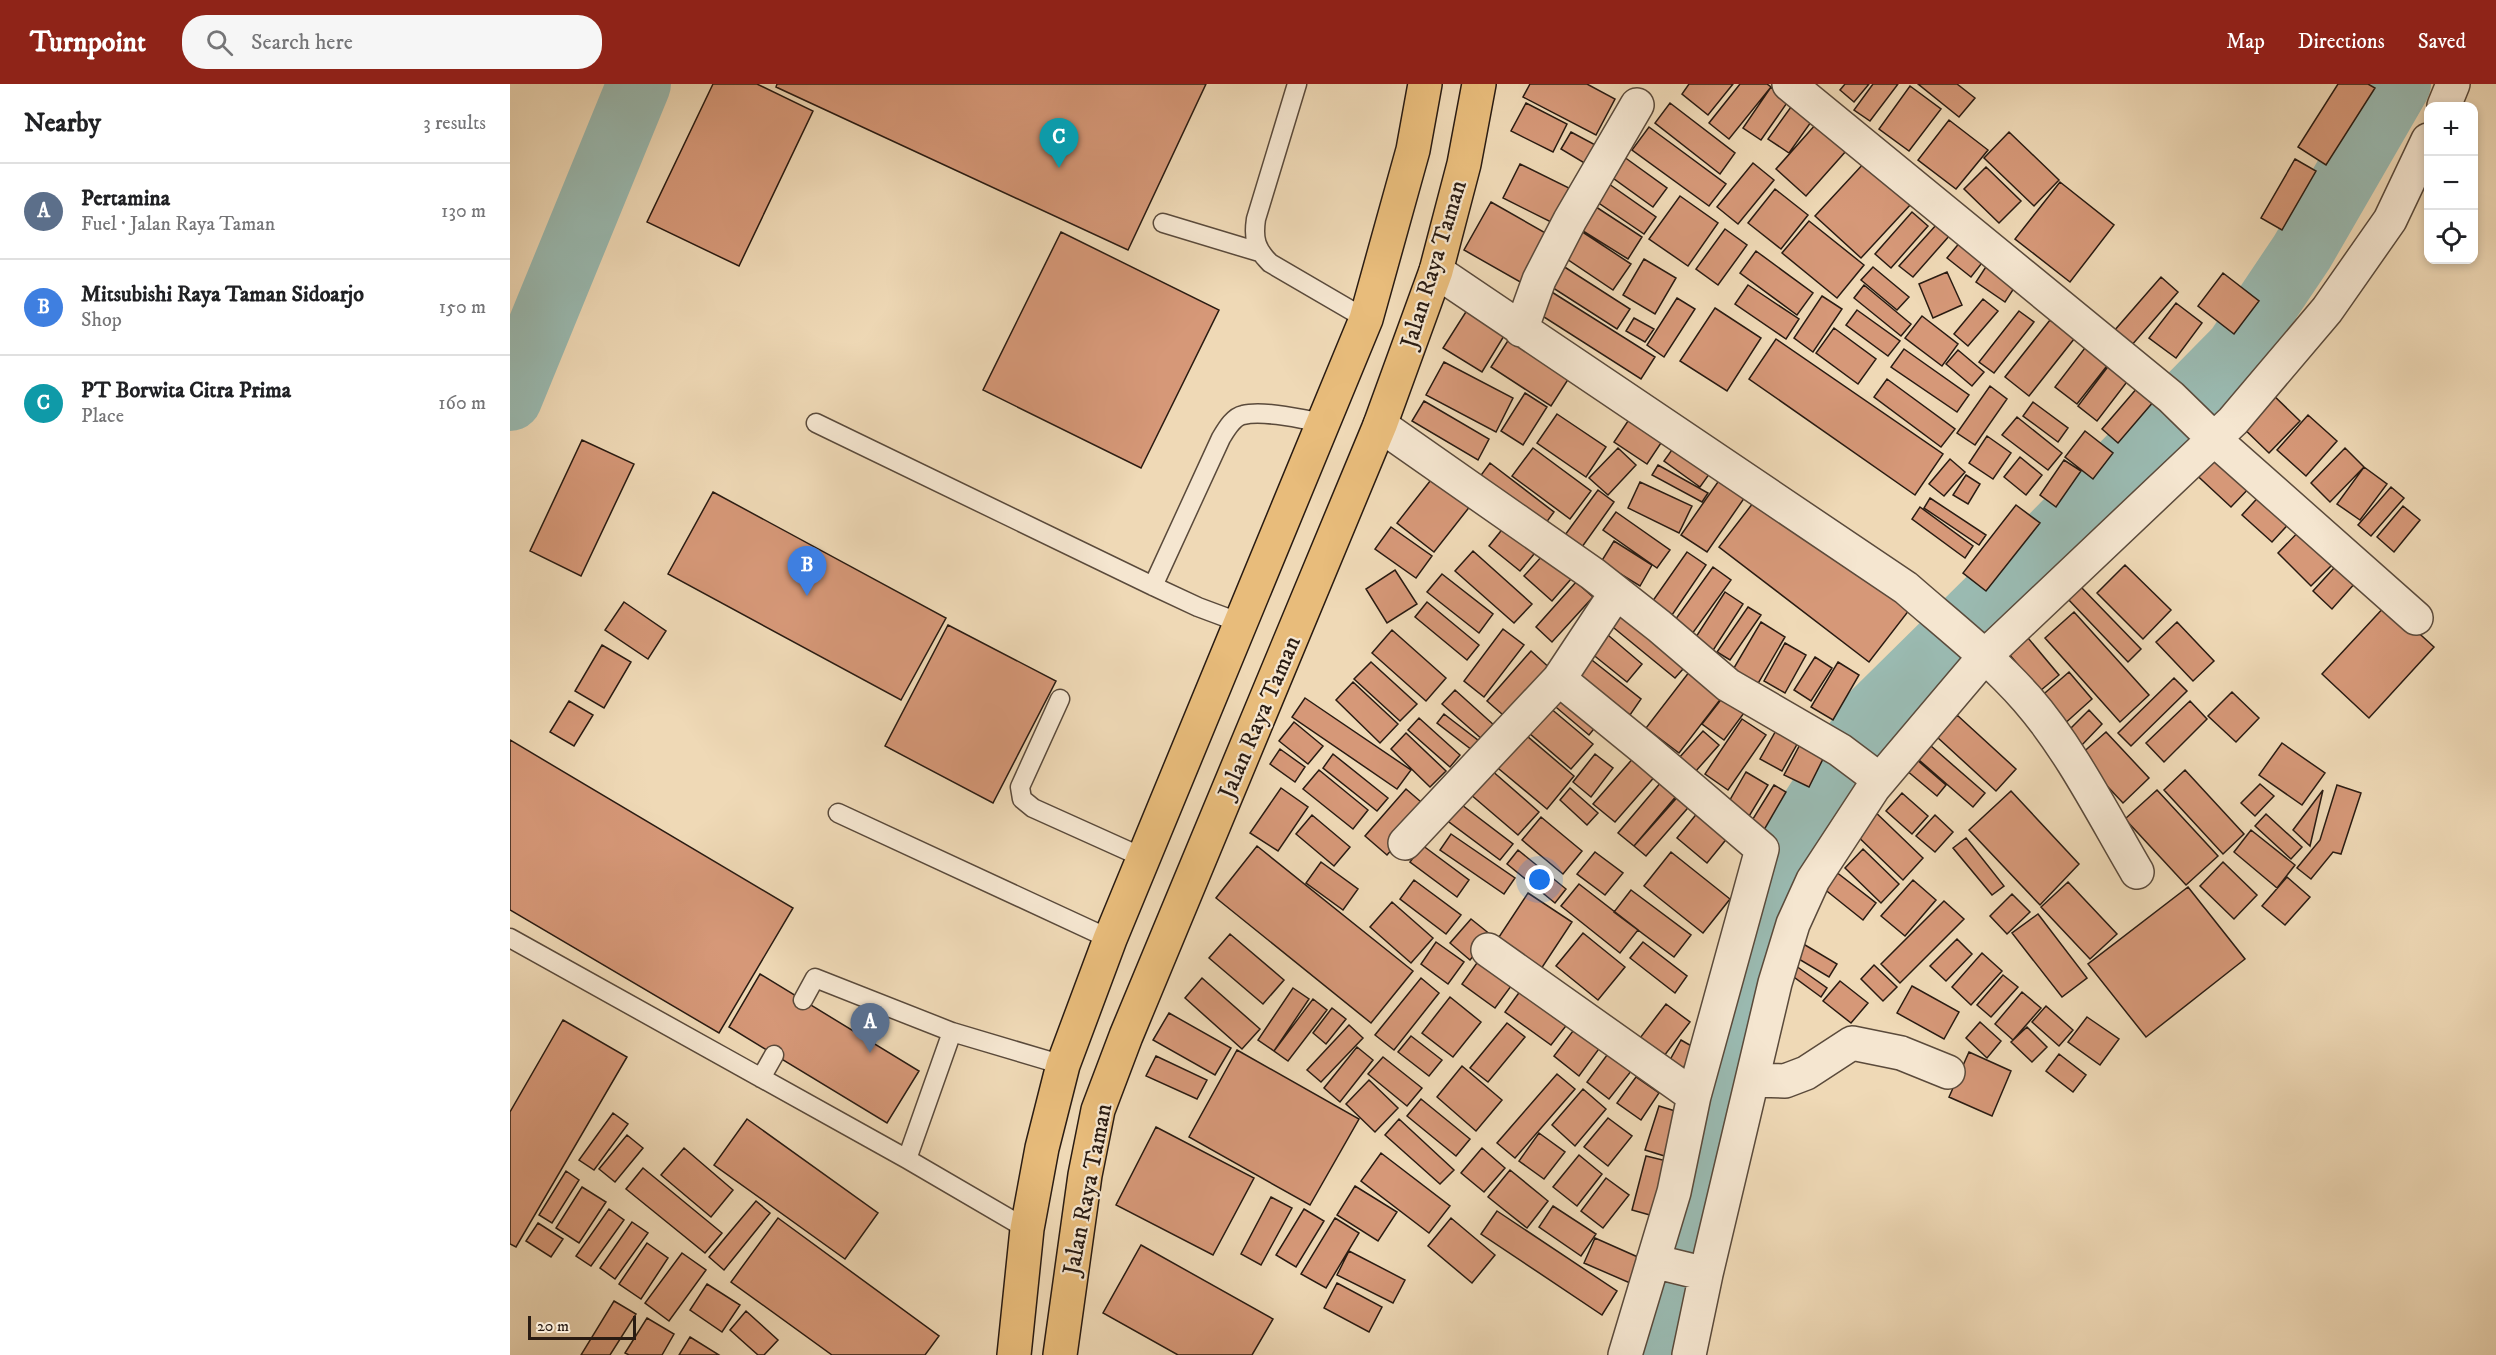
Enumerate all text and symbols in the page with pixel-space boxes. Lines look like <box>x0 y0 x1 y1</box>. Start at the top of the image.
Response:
search box <box>182 15 602 69</box>
text: Turnpoint <box>30 25 146 60</box>
icon: search <box>203 26 236 59</box>
text: Search here <box>251 29 353 56</box>
text: Map <box>2226 29 2265 55</box>
text: Directions <box>2298 29 2385 55</box>
text: Saved <box>2418 29 2466 55</box>
map controls <box>2424 102 2478 264</box>
button: + <box>2424 102 2478 156</box>
text: Nearby <box>24 107 101 140</box>
text: 3 results <box>423 111 486 136</box>
pin: C <box>1040 118 1078 168</box>
button: − <box>2424 156 2478 210</box>
street label: Jalan Raya Taman <box>1394 176 1474 354</box>
text: Pertamina <box>81 185 170 212</box>
text: A <box>37 199 50 224</box>
text: 130 m <box>441 199 486 224</box>
button: locate <box>2424 210 2478 264</box>
text: Fuel · Jalan Raya Taman <box>81 212 275 237</box>
text: Mitsubishi Raya Taman Sidoarjo <box>81 281 364 308</box>
text: B <box>37 295 50 320</box>
text: 150 m <box>439 295 486 320</box>
text: Shop <box>81 308 122 333</box>
text: PT Borwita Citra Prima <box>81 377 291 404</box>
text: C <box>37 391 50 416</box>
text: 160 m <box>438 391 486 416</box>
text: Place <box>81 404 124 429</box>
pin: B <box>788 546 826 596</box>
street label: Jalan Raya Taman <box>1211 631 1308 805</box>
your location <box>1525 865 1554 894</box>
pin: A <box>850 1004 890 1053</box>
street label: Jalan Raya Taman <box>1056 1100 1119 1279</box>
scale bar <box>528 1313 636 1340</box>
text: 20 m <box>537 1316 569 1336</box>

